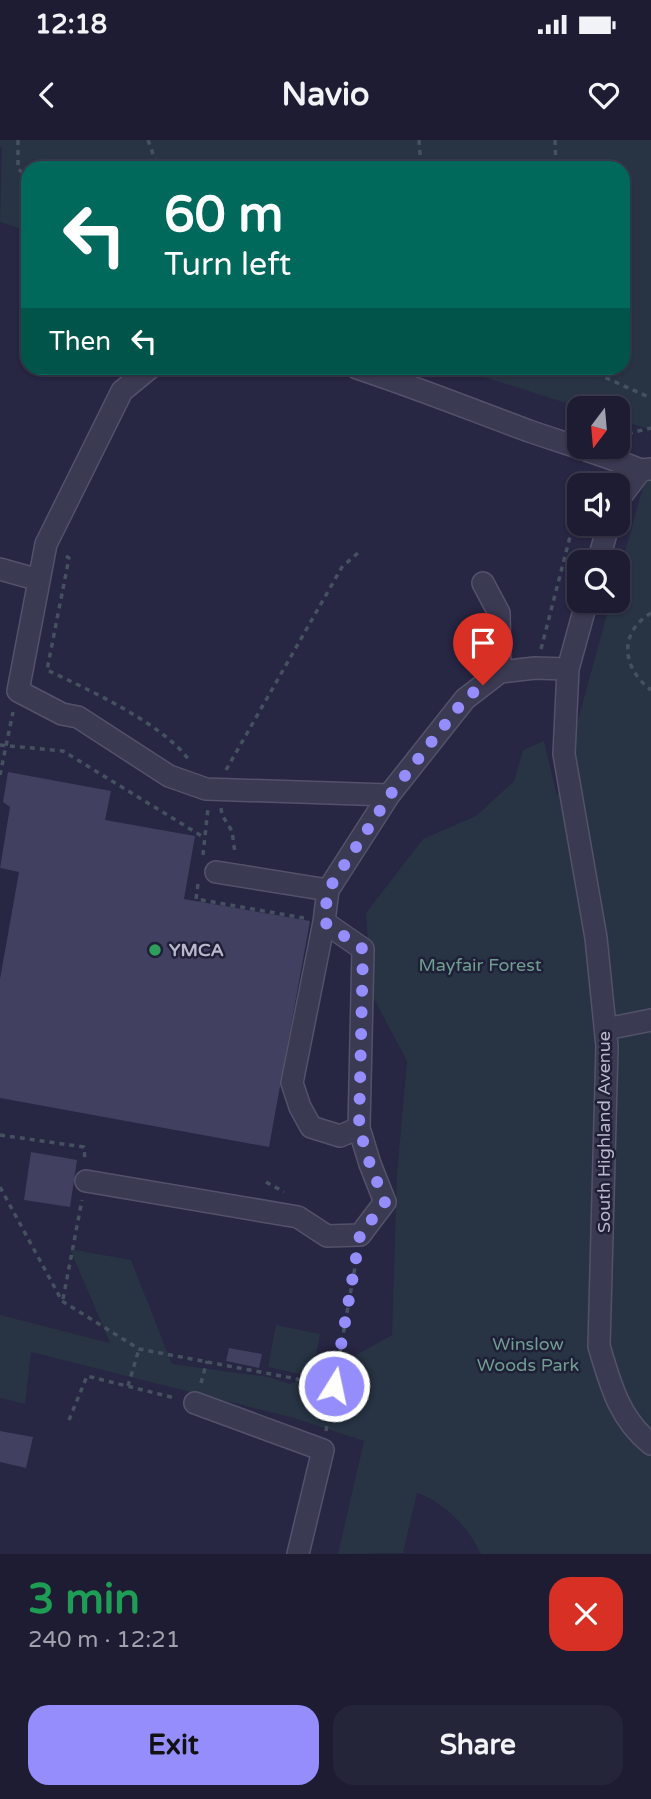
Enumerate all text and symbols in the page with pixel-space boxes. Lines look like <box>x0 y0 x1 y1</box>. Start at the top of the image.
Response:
text: 12:18 <box>35 9 107 40</box>
icon: back <box>28 76 66 114</box>
text: Navio <box>282 76 369 114</box>
icon: heart <box>585 76 623 114</box>
text: 60 m <box>164 186 283 245</box>
icon: left <box>49 189 140 280</box>
text: Turn left <box>164 246 291 284</box>
icon: left <box>125 322 163 360</box>
text: Then <box>49 326 111 357</box>
north arrow <box>567 396 630 458</box>
map controls <box>567 396 630 613</box>
button: sound <box>567 473 630 536</box>
button: search <box>567 550 630 613</box>
pin <box>453 613 513 685</box>
icon: arrive <box>464 624 502 662</box>
place label: YMCA <box>169 939 224 961</box>
marker: YMCA <box>147 942 163 958</box>
park label: Mayfair Forest <box>418 954 542 976</box>
street label: South Highland Avenue <box>593 1031 615 1233</box>
park label: Winslow Woods Park <box>477 1333 579 1376</box>
position arrow <box>297 1349 371 1423</box>
text: 3 min <box>28 1574 140 1625</box>
button: close <box>549 1577 623 1651</box>
text: 240 m · 12:21 <box>28 1626 180 1654</box>
button: Exit <box>28 1705 319 1785</box>
button: Share <box>333 1705 623 1785</box>

